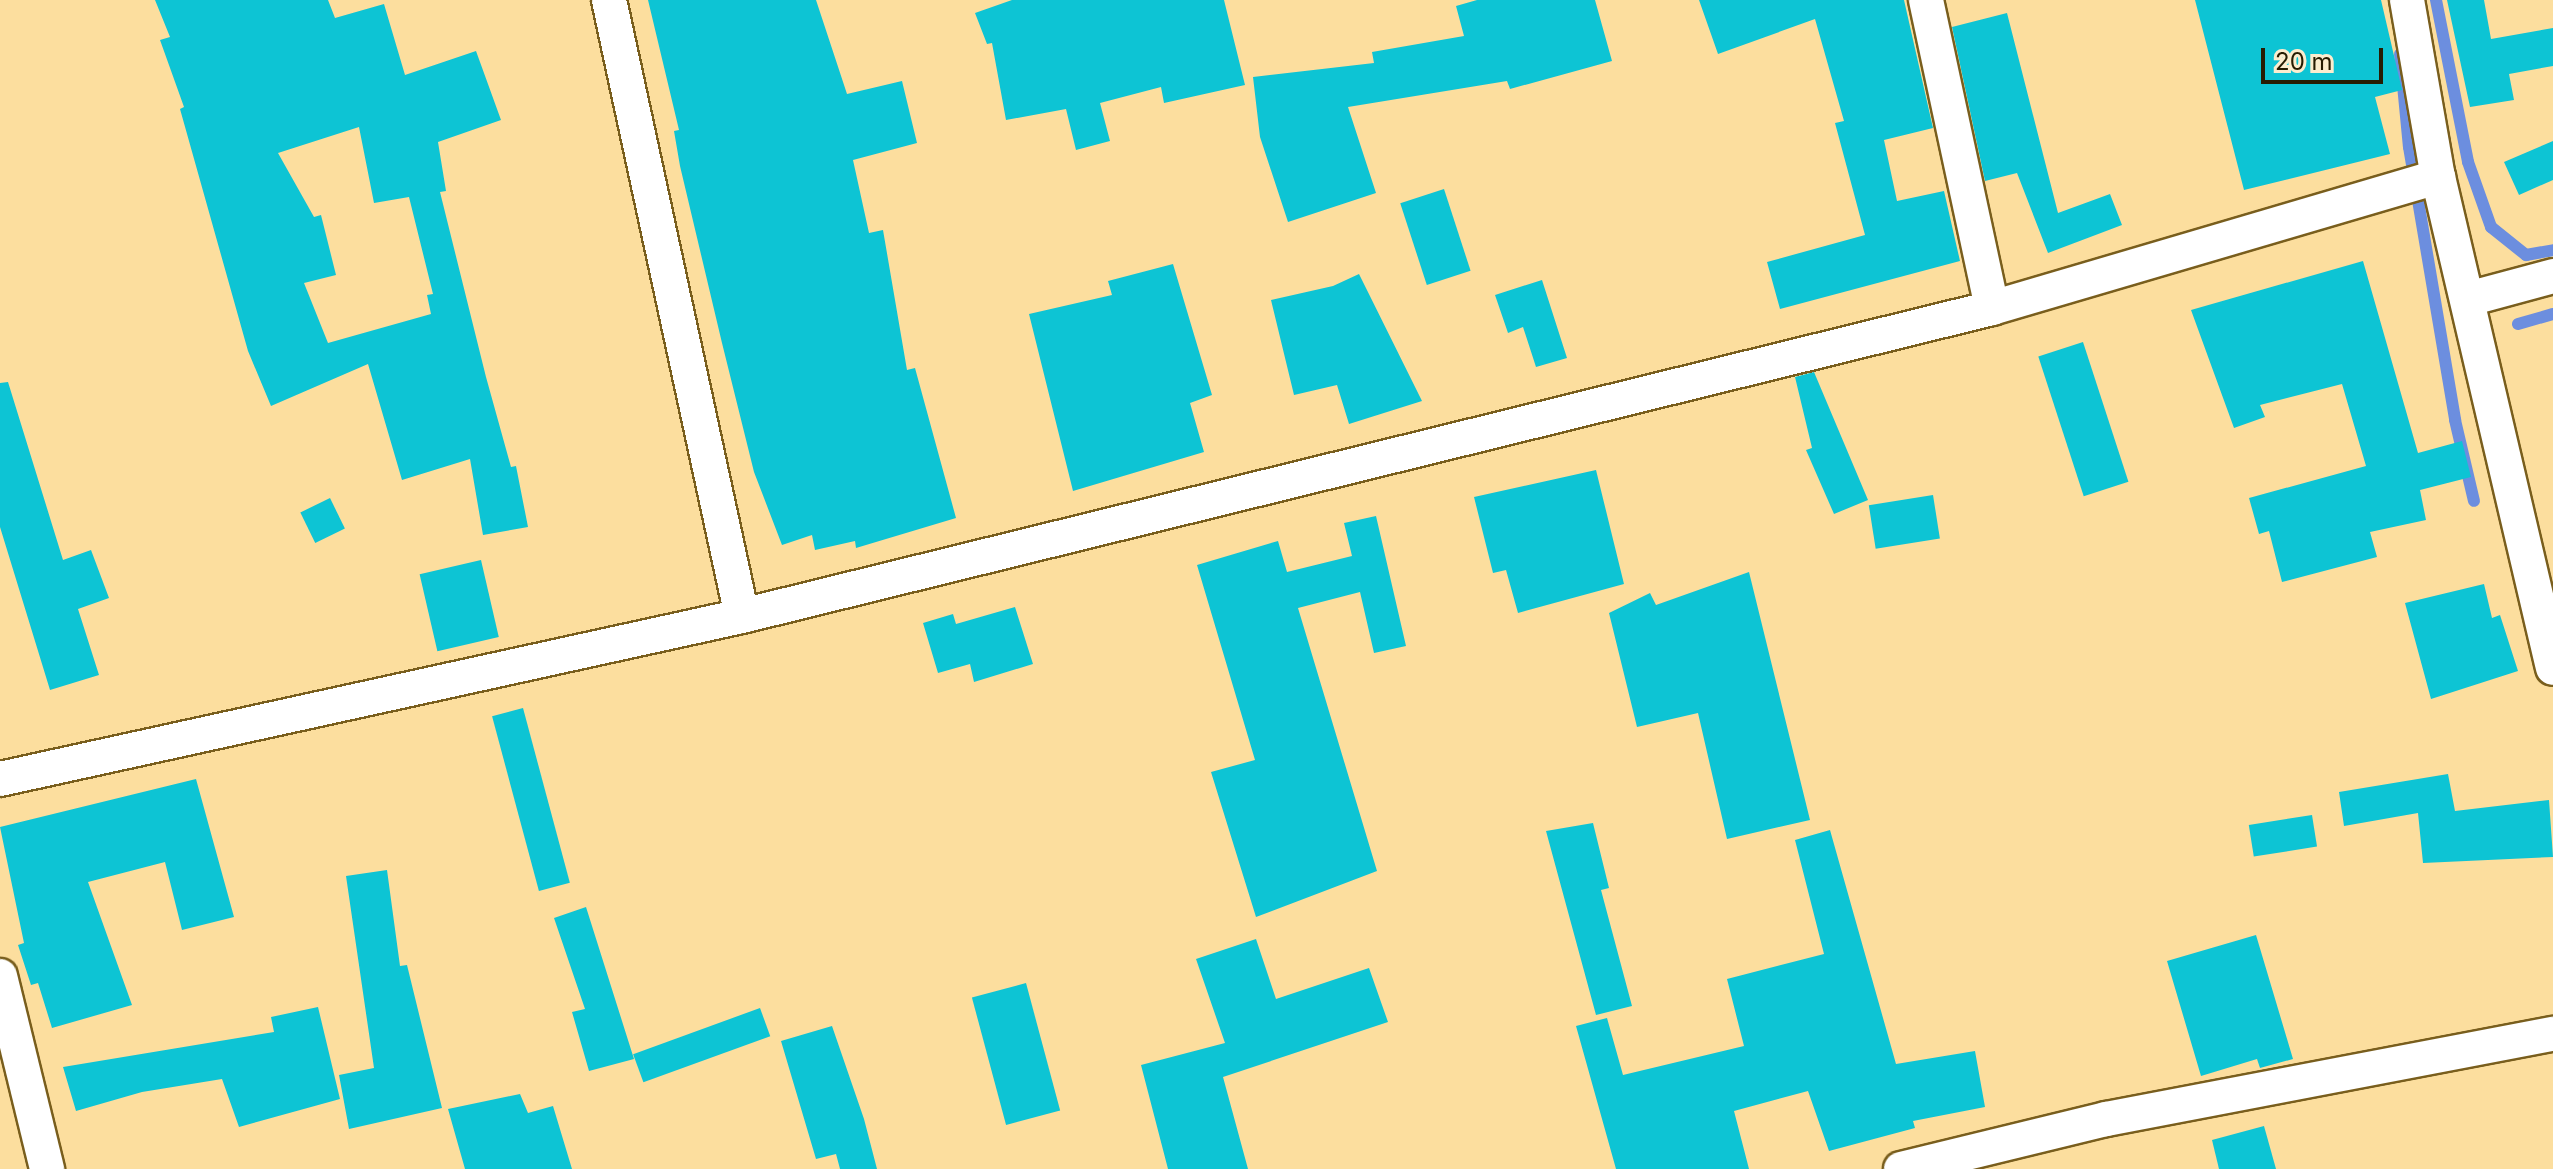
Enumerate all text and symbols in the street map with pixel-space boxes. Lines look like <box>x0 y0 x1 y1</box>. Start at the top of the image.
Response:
scale bar <box>2265 32 2387 82</box>
text: 20 m <box>2275 47 2333 76</box>

